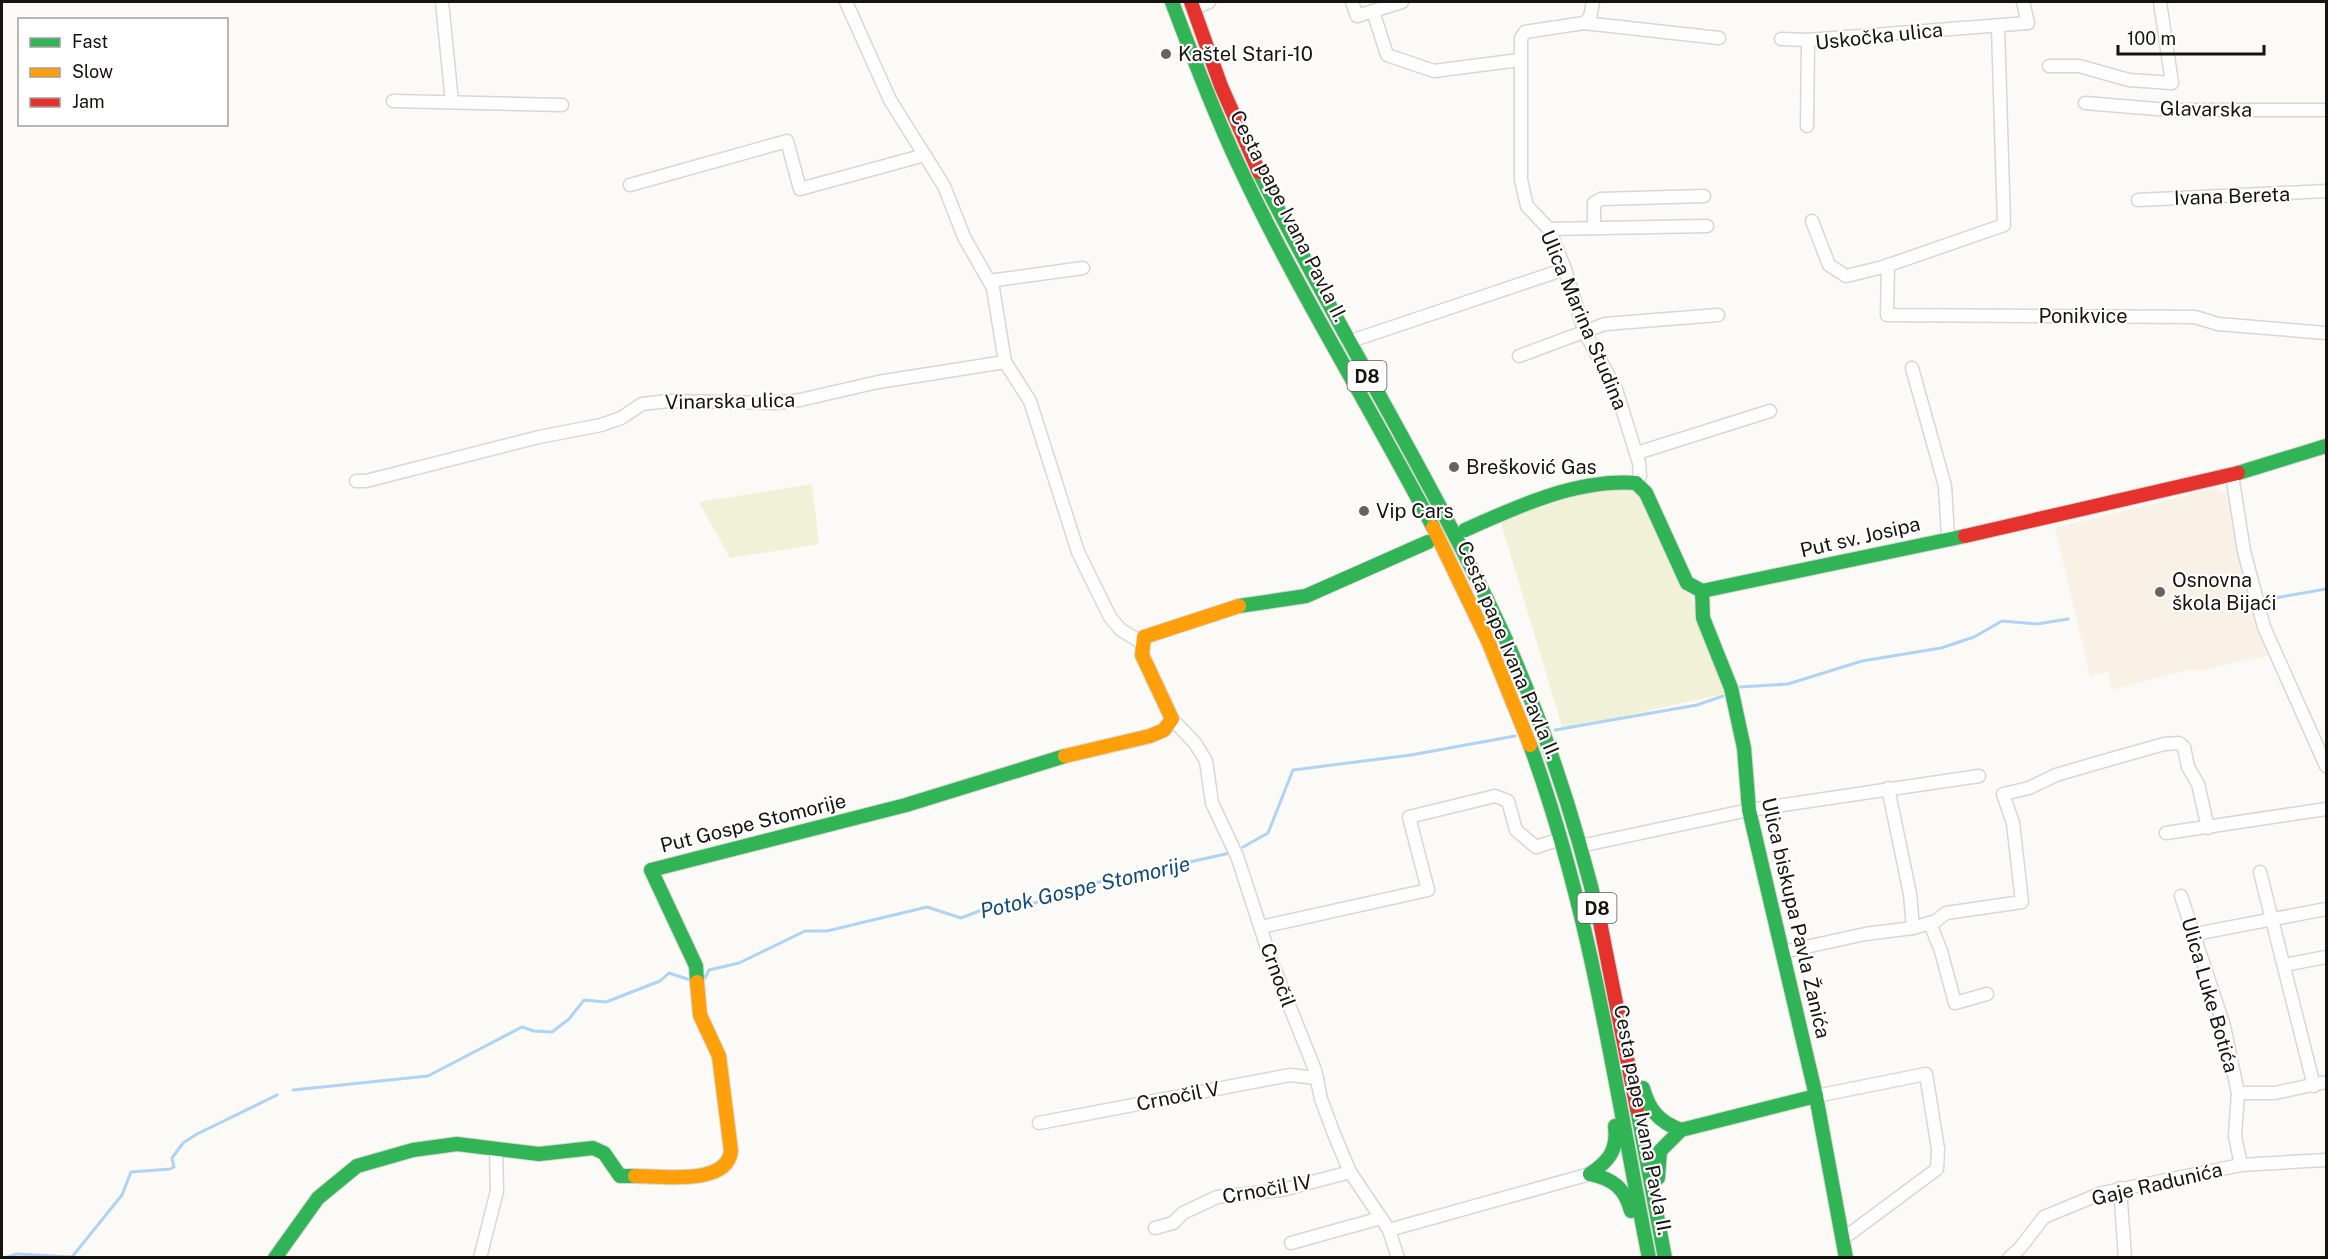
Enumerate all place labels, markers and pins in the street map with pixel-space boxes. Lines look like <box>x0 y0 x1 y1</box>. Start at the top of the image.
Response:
place label: Kaštel Stari-10 <box>1178 42 1313 66</box>
marker: Kaštel Stari-10 <box>1159 47 1173 61</box>
place label: Brešković Gas <box>1466 455 1597 479</box>
marker: Brešković Gas <box>1447 460 1461 474</box>
place label: Vip Cars <box>1376 499 1454 523</box>
marker: Vip Cars <box>1357 504 1371 518</box>
place label: Osnovna škola Bijaći <box>2172 568 2277 615</box>
marker: Osnovna škola Bijaći <box>2153 585 2167 599</box>

